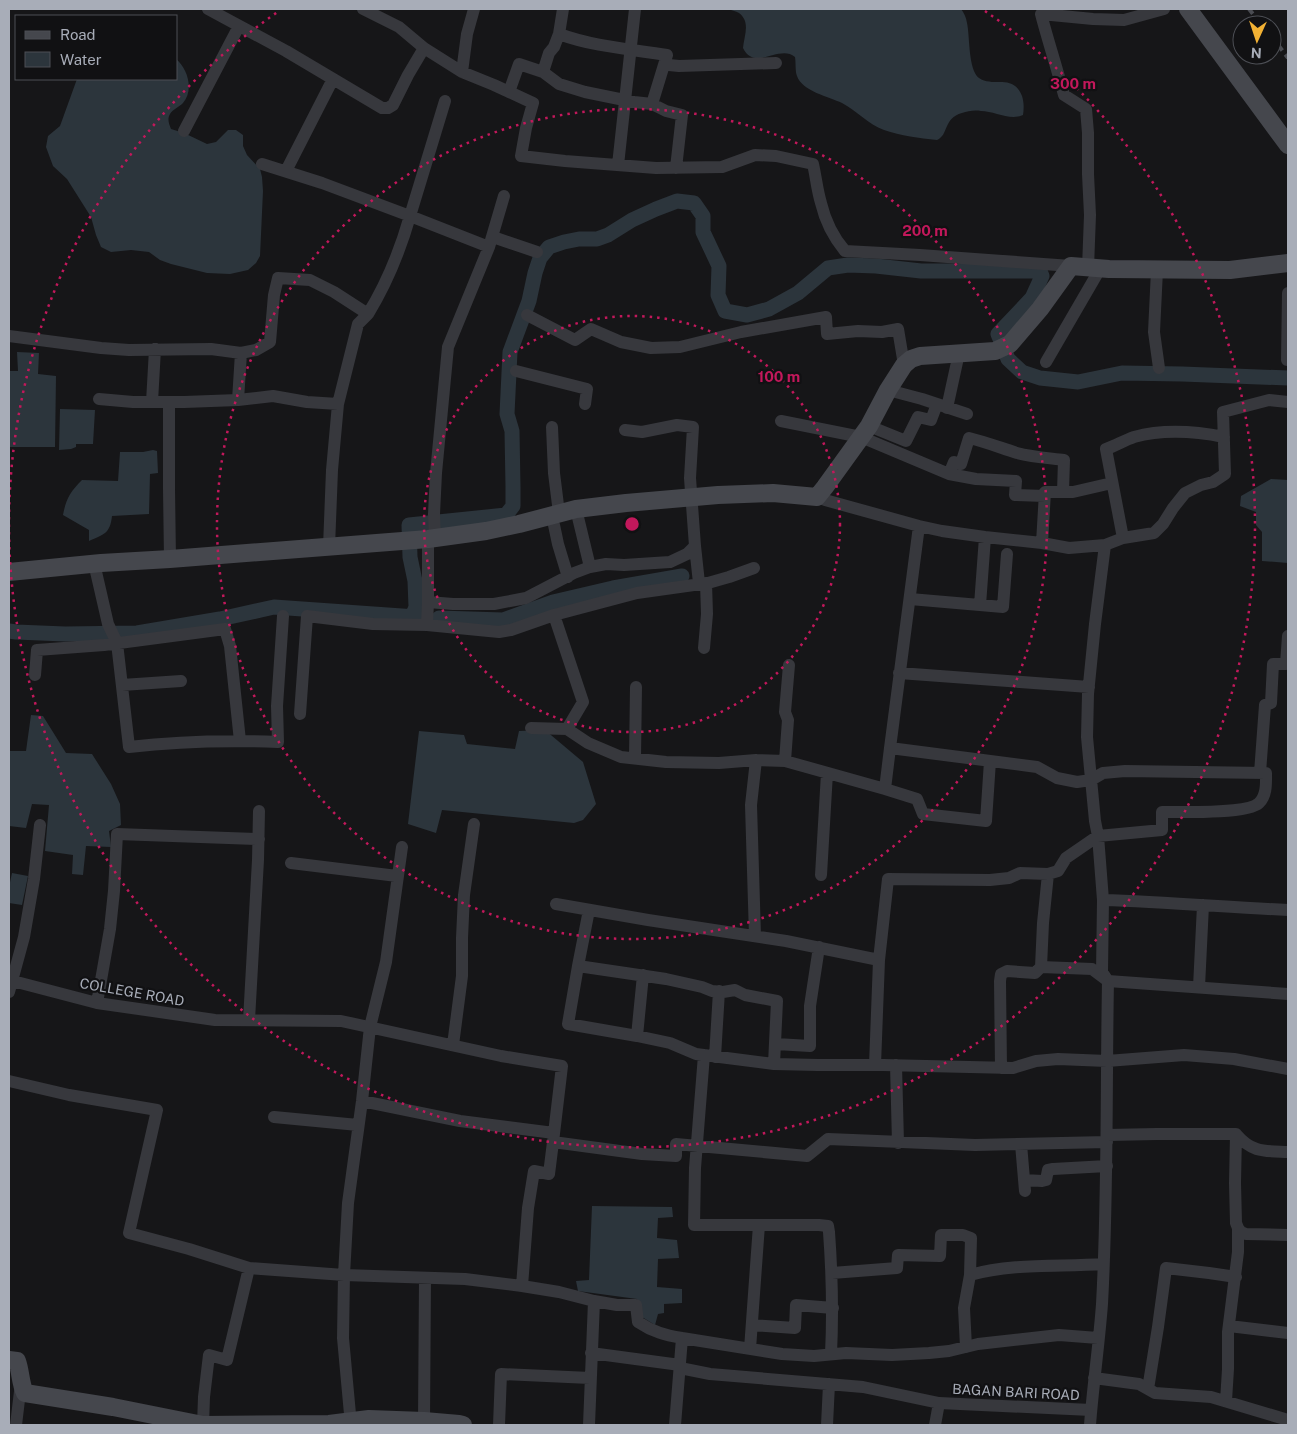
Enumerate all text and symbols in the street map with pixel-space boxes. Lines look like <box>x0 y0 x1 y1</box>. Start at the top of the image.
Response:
legend <box>15 15 178 80</box>
north arrow <box>1232 15 1282 65</box>
text: Road <box>60 26 96 43</box>
text: N <box>1250 45 1262 61</box>
text: Water <box>60 51 102 68</box>
text: 300 m <box>1050 75 1096 92</box>
text: 200 m <box>902 222 948 239</box>
text: 100 m <box>758 368 800 385</box>
centre of rings <box>623 515 641 533</box>
street label: COLLEGE ROAD <box>78 975 186 1009</box>
street label: BAGAN BARI ROAD <box>952 1381 1080 1403</box>

